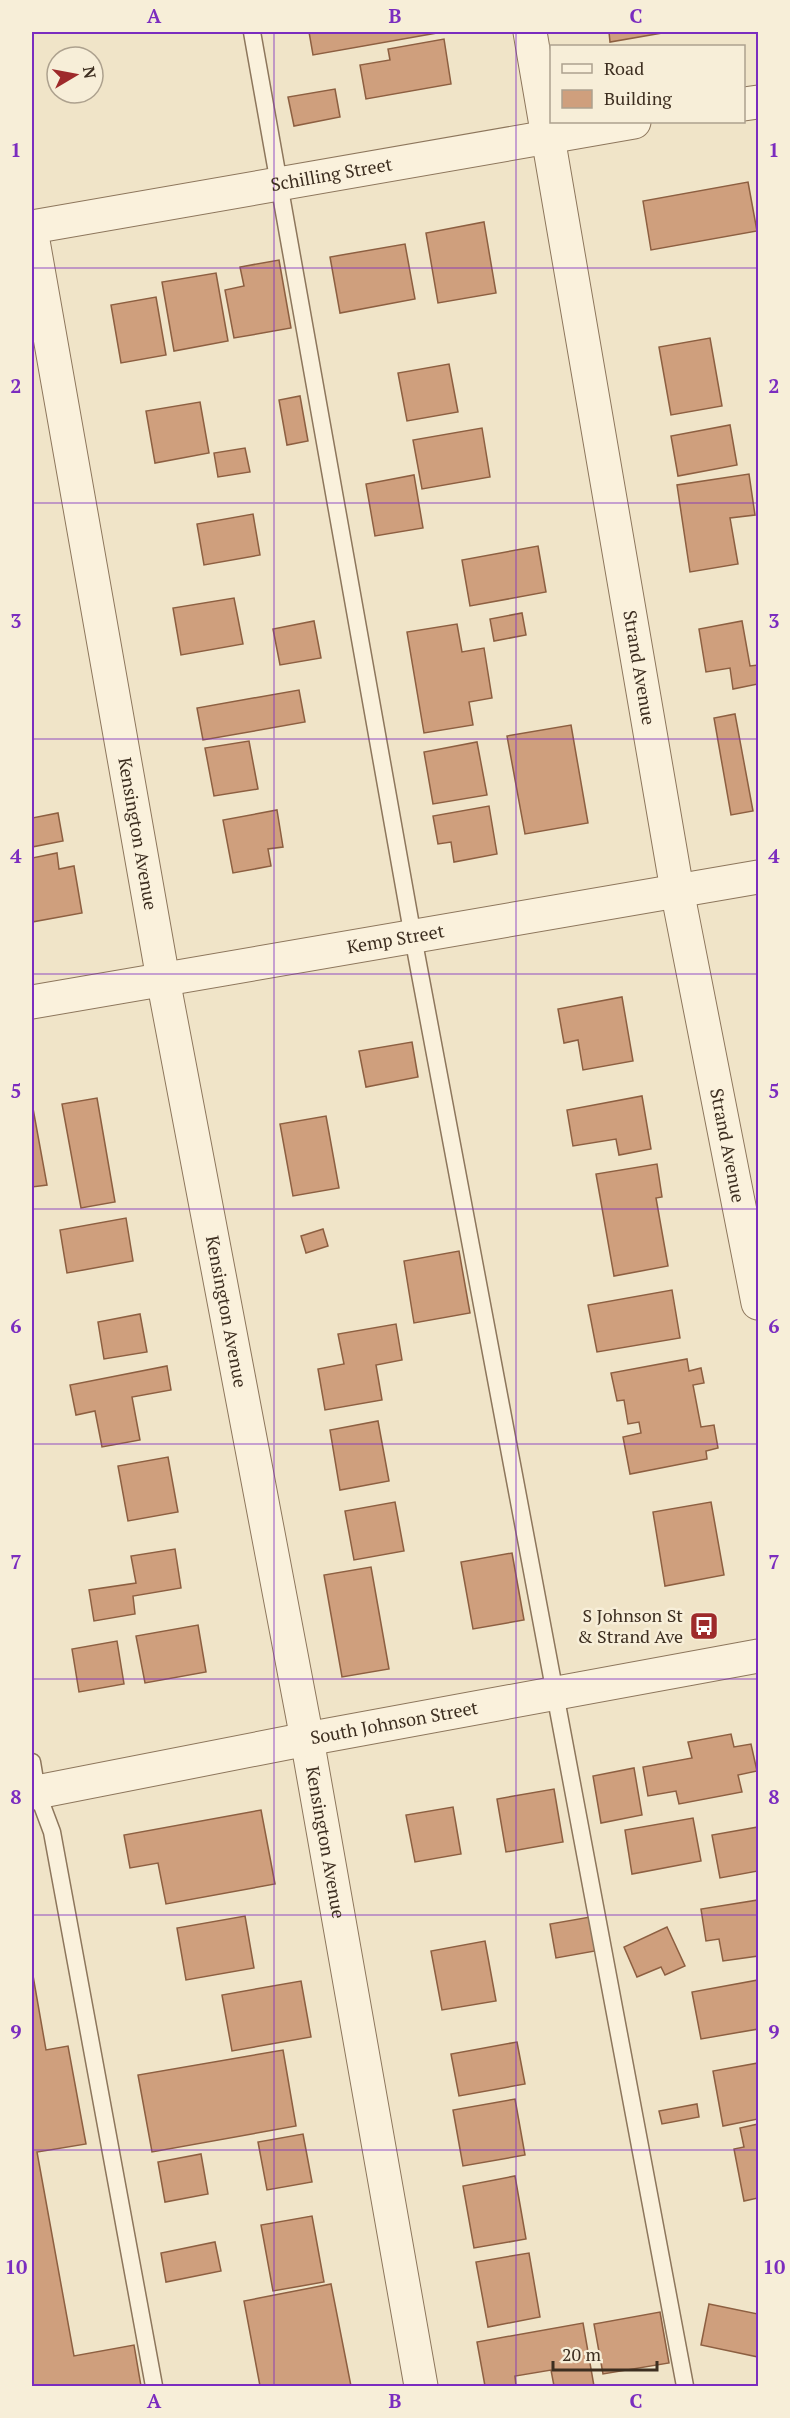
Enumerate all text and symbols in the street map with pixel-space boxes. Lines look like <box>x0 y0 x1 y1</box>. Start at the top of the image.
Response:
text: A <box>147 2 162 29</box>
text: B <box>389 2 402 29</box>
text: C <box>629 2 643 29</box>
north arrow <box>45 45 105 105</box>
legend <box>550 45 745 123</box>
text: Road <box>604 56 644 80</box>
text: N <box>78 65 102 80</box>
text: Building <box>604 86 672 110</box>
text: 1 <box>10 136 22 163</box>
text: 1 <box>768 136 780 163</box>
street label: Schilling Street <box>269 151 394 196</box>
text: 2 <box>10 372 22 399</box>
text: 2 <box>768 372 780 399</box>
text: 3 <box>10 607 22 634</box>
text: 3 <box>768 607 780 634</box>
street label: Strand Avenue <box>618 608 662 727</box>
street label: Kensington Avenue <box>113 756 164 912</box>
text: 4 <box>10 842 22 869</box>
text: 4 <box>768 842 780 869</box>
street label: Kemp Street <box>345 918 446 959</box>
text: 5 <box>10 1077 22 1104</box>
text: 5 <box>768 1077 780 1104</box>
street label: Strand Avenue <box>705 1086 751 1205</box>
street label: Kensington Avenue <box>201 1233 253 1389</box>
text: 6 <box>10 1312 22 1339</box>
text: 6 <box>768 1312 780 1339</box>
text: 7 <box>10 1548 22 1575</box>
text: 7 <box>768 1548 780 1575</box>
place label: S Johnson St & Strand Ave <box>577 1603 683 1648</box>
bus stop icon: S Johnson St & Strand Ave <box>688 1610 720 1642</box>
street label: South Johnson Street <box>308 1695 480 1749</box>
street label: Kensington Avenue <box>301 1764 351 1920</box>
text: 8 <box>10 1783 22 1810</box>
text: 8 <box>768 1783 780 1810</box>
text: 9 <box>10 2018 22 2045</box>
text: 9 <box>768 2018 780 2045</box>
text: 10 <box>5 2253 27 2280</box>
text: 10 <box>763 2253 785 2280</box>
scale bar <box>553 2334 656 2372</box>
text: 20 m <box>562 2342 602 2366</box>
text: A <box>147 2387 162 2414</box>
text: B <box>389 2387 402 2414</box>
text: C <box>629 2387 643 2414</box>

